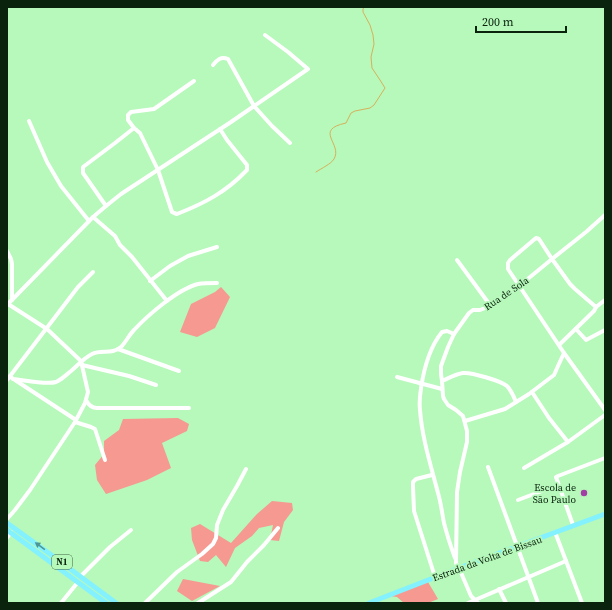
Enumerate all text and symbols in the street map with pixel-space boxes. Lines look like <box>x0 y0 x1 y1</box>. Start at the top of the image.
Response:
scale bar <box>476 8 566 34</box>
text: 200 m <box>482 14 514 30</box>
street label: Rua de Sola <box>481 273 532 313</box>
place label: Escola de São Paulo <box>533 481 577 506</box>
marker: Escola de São Paulo <box>579 488 589 498</box>
street label: Estrada da Volta de Bissau <box>431 533 544 584</box>
one-way arrow <box>35 542 45 550</box>
road number: N1 <box>52 555 72 569</box>

